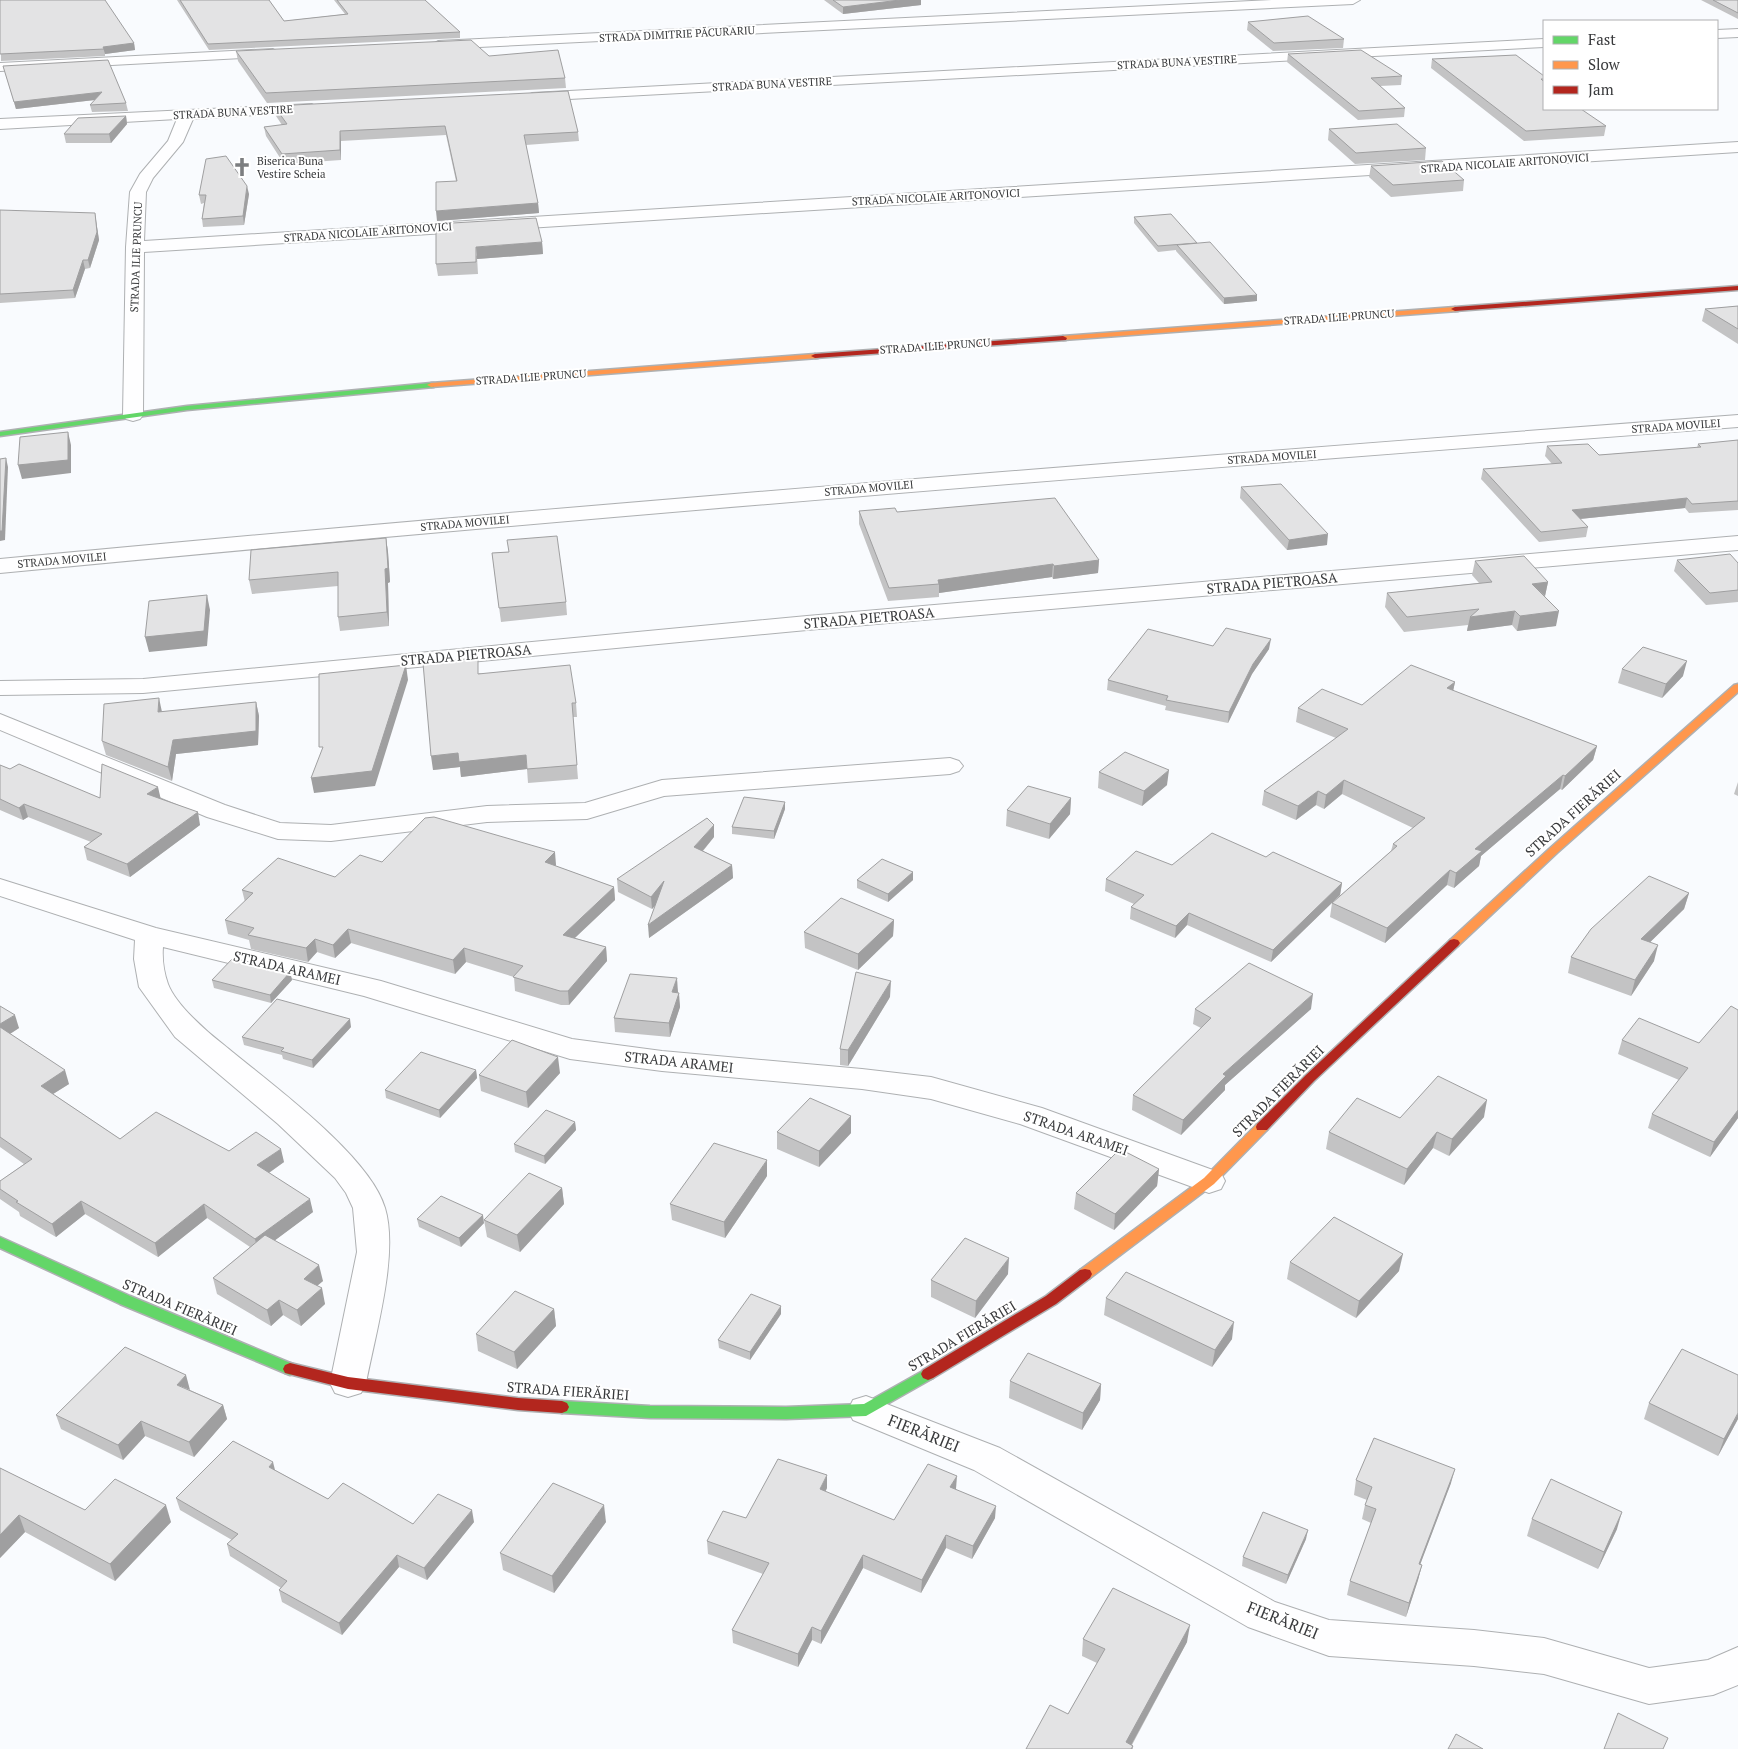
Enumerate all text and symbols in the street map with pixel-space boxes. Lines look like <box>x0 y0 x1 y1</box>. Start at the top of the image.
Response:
legend <box>1543 20 1718 110</box>
street label: STRADA DIMITRIE PĂCURARIU <box>599 23 756 45</box>
text: Fast <box>1588 29 1616 49</box>
street label: STRADA BUNA VESTIRE <box>1117 52 1237 72</box>
text: Slow <box>1588 54 1621 74</box>
street label: STRADA BUNA VESTIRE <box>712 74 832 94</box>
text: Jam <box>1588 79 1614 99</box>
street label: STRADA BUNA VESTIRE <box>173 102 293 122</box>
street label: STRADA NICOLAIE ARITONOVICI <box>1420 150 1590 176</box>
place label: Biserica Buna Vestire Scheia <box>257 154 326 181</box>
church icon: Biserica Buna Vestire Scheia <box>231 156 253 178</box>
street label: STRADA NICOLAIE ARITONOVICI <box>851 186 1021 208</box>
street label: STRADA ILIE PRUNCU <box>127 201 145 313</box>
street label: STRADA NICOLAIE ARITONOVICI <box>283 219 453 245</box>
street label: STRADA ILIE PRUNCU <box>1283 306 1395 328</box>
street label: STRADA ILIE PRUNCU <box>879 335 991 357</box>
street label: STRADA ILIE PRUNCU <box>475 366 587 388</box>
street label: STRADA MOVILEI <box>1631 416 1721 436</box>
street label: STRADA MOVILEI <box>1227 447 1317 467</box>
street label: STRADA MOVILEI <box>824 477 914 499</box>
street label: STRADA MOVILEI <box>420 512 510 534</box>
street label: STRADA MOVILEI <box>17 549 107 571</box>
street label: STRADA PIETROASA <box>1206 567 1339 598</box>
street label: STRADA PIETROASA <box>803 602 936 633</box>
street label: STRADA PIETROASA <box>400 639 533 670</box>
street label: STRADA FIERĂRIEI <box>1521 765 1625 861</box>
street label: STRADA ARAMEI <box>232 946 343 989</box>
street label: STRADA FIERĂRIEI <box>1228 1041 1328 1141</box>
street label: STRADA ARAMEI <box>624 1046 735 1077</box>
street label: STRADA ARAMEI <box>1021 1106 1131 1159</box>
street label: STRADA FIERĂRIEI <box>120 1274 240 1339</box>
street label: STRADA FIERĂRIEI <box>904 1296 1019 1375</box>
street label: STRADA FIERĂRIEI <box>506 1377 630 1404</box>
street label: FIERĂRIEI <box>885 1409 963 1457</box>
street label: FIERĂRIEI <box>1244 1596 1322 1644</box>

